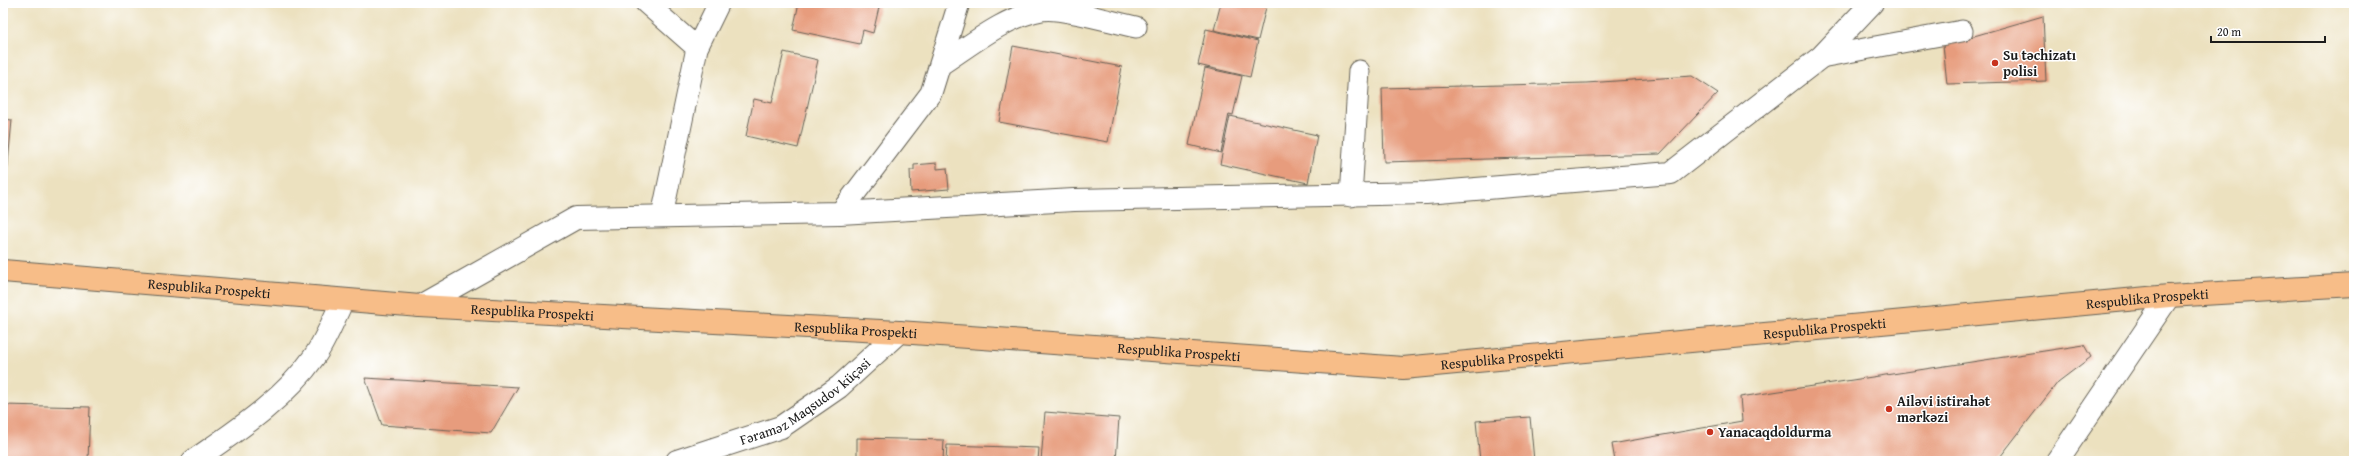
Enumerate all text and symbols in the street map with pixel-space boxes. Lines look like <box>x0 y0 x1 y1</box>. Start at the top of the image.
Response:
scale bar <box>2211 18 2325 44</box>
text: 20 m <box>2217 23 2241 40</box>
place label: Su təchizatı polisi <box>2003 45 2077 81</box>
marker: Su təchizatı polisi <box>1990 58 2000 68</box>
street label: Respublika Prospekti <box>147 273 272 303</box>
street label: Respublika Prospekti <box>2085 284 2209 314</box>
street label: Respublika Prospekti <box>470 299 595 325</box>
street label: Respublika Prospekti <box>1762 313 1887 344</box>
street label: Respublika Prospekti <box>794 316 918 343</box>
street label: Respublika Prospekti <box>1117 338 1241 366</box>
street label: Respublika Prospekti <box>1440 343 1564 374</box>
street label: Fəraməz Maqsudov küçəsi <box>737 353 875 450</box>
place label: Ailəvi istirahət mərkəzi <box>1897 391 1991 427</box>
marker: Ailəvi istirahət mərkəzi <box>1884 404 1894 414</box>
place label: Yanacaqdoldurma <box>1718 422 1832 442</box>
marker: Yanacaqdoldurma <box>1705 427 1715 437</box>

